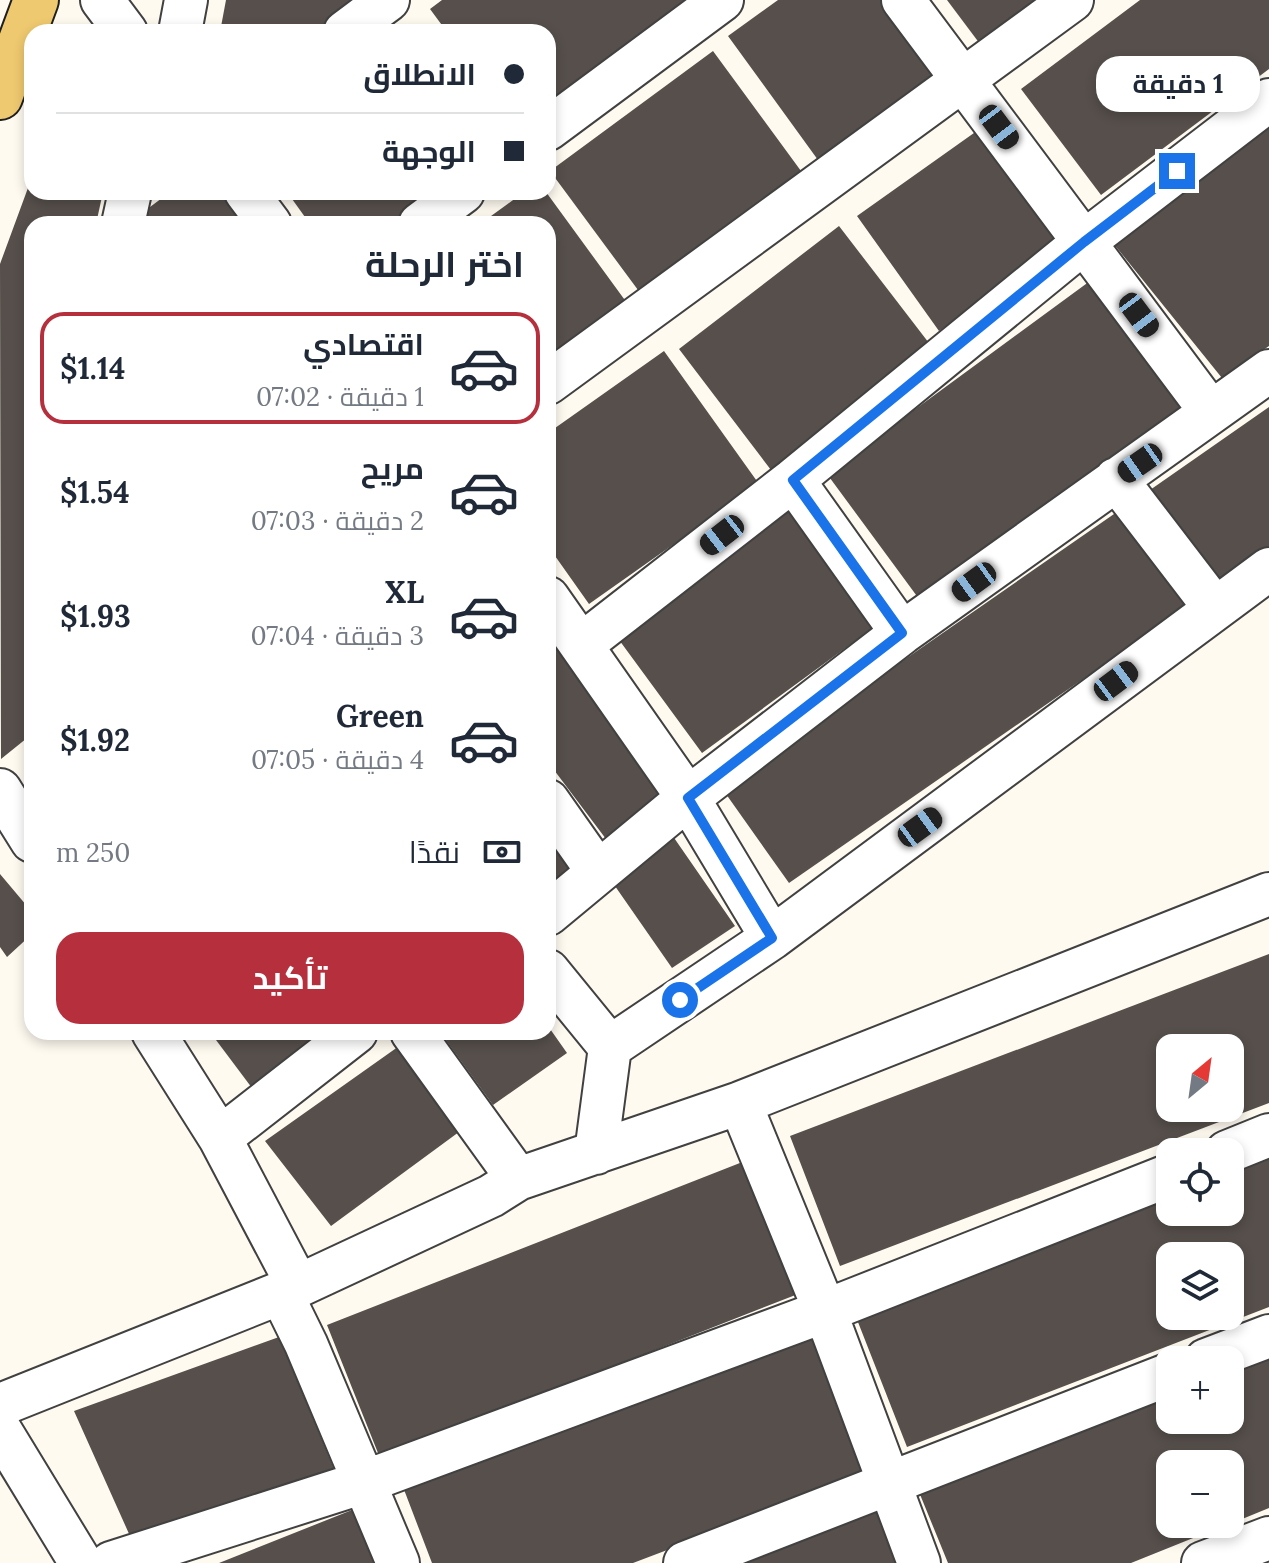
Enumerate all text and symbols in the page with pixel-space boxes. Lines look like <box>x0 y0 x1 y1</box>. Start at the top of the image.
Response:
text: الانطلاق <box>363 55 476 93</box>
callout: 1 دقيقة <box>1095 55 1259 111</box>
text: 1 دقيقة <box>1133 67 1223 100</box>
car <box>975 101 1023 153</box>
text: الوجهة <box>382 132 476 170</box>
route end <box>1159 153 1195 189</box>
text: اختر الرحلة <box>365 241 524 287</box>
car <box>1115 289 1163 341</box>
text: اقتصادي <box>303 325 424 363</box>
icon: car <box>448 332 520 404</box>
text: $1.14 <box>60 349 125 387</box>
text: 1 دقيقة · 07:02 <box>256 380 424 413</box>
car <box>1113 439 1167 487</box>
text: مريح <box>361 449 424 487</box>
icon: car <box>448 456 520 528</box>
text: $1.54 <box>60 473 130 511</box>
text: 2 دقيقة · 07:03 <box>251 504 424 537</box>
car <box>696 511 748 559</box>
car <box>948 558 1000 606</box>
text: XL <box>385 573 424 611</box>
icon: car <box>448 580 520 652</box>
text: $1.93 <box>60 597 131 635</box>
text: 3 دقيقة · 07:04 <box>251 619 424 652</box>
car <box>1090 657 1142 705</box>
text: Green <box>336 697 424 735</box>
icon: car <box>448 704 520 776</box>
text: $1.92 <box>60 721 130 759</box>
text: 4 دقيقة · 07:05 <box>251 743 424 776</box>
car <box>894 803 946 851</box>
icon: cash <box>480 830 524 874</box>
text: نقدًا <box>409 833 460 871</box>
text: 250 m <box>56 836 130 869</box>
button: تأكيد <box>56 932 524 1024</box>
route start <box>662 982 698 1018</box>
north arrow <box>1156 1034 1244 1122</box>
map controls <box>1156 1034 1244 1538</box>
button: locate <box>1156 1138 1244 1226</box>
button: layers <box>1156 1242 1244 1330</box>
button: + <box>1156 1346 1244 1434</box>
button: − <box>1156 1450 1244 1538</box>

